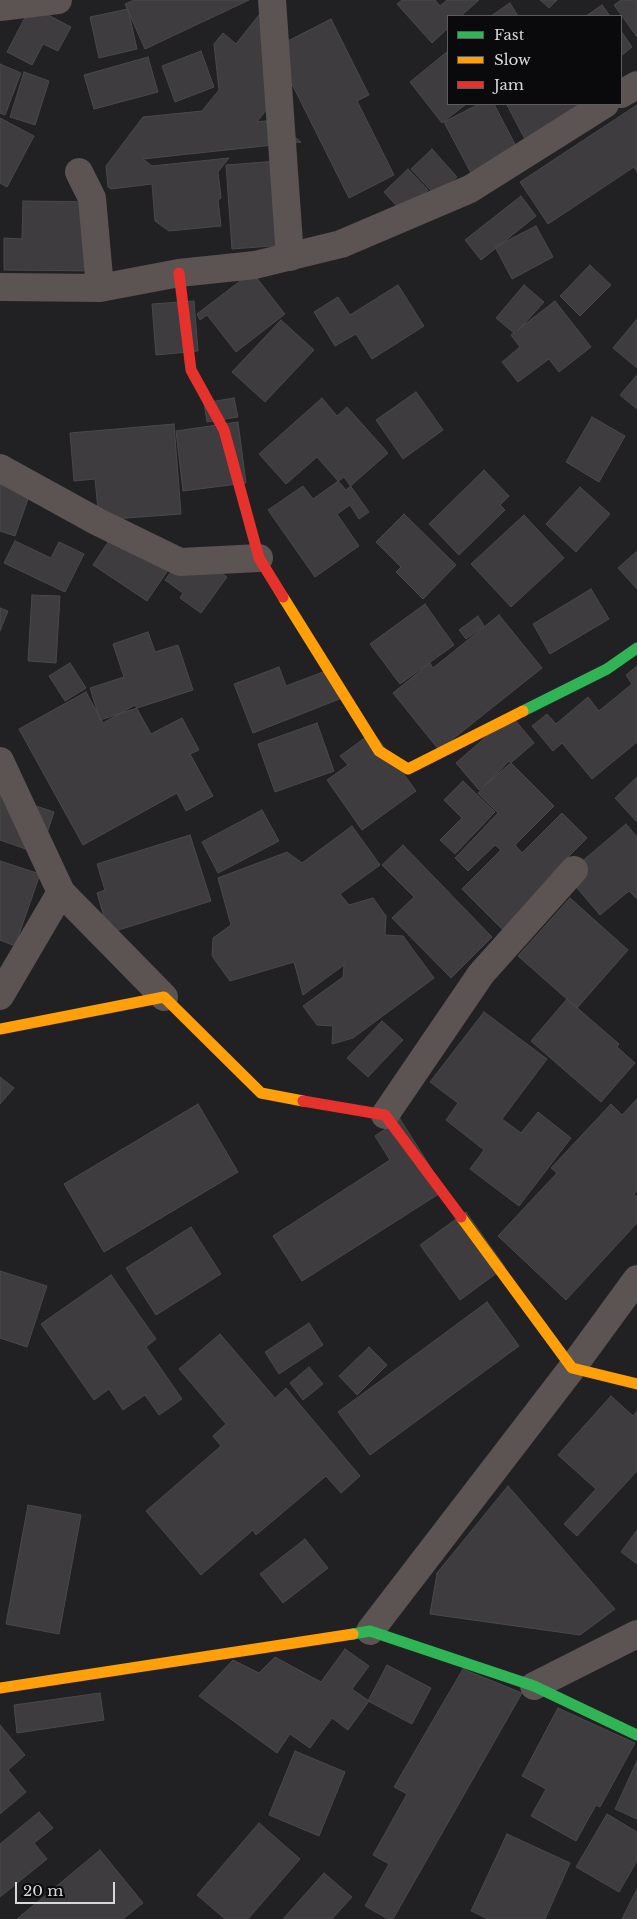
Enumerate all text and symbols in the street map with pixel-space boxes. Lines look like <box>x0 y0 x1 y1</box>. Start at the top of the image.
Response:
legend <box>447 15 622 105</box>
text: Fast <box>494 25 524 44</box>
text: Slow <box>494 50 531 69</box>
text: Jam <box>494 75 524 94</box>
scale bar <box>18 1872 118 1904</box>
text: 20 m <box>23 1881 63 1900</box>

